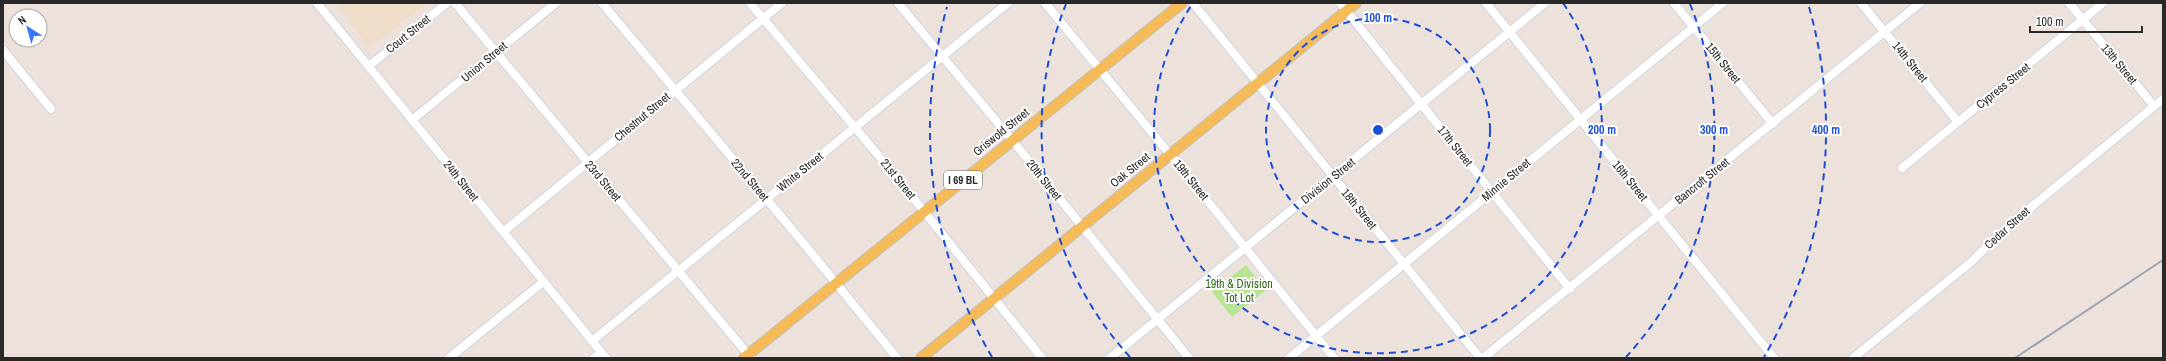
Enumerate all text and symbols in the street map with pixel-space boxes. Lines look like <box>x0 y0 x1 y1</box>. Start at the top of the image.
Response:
north arrow <box>8 8 48 48</box>
scale bar <box>2030 8 2142 34</box>
text: 100 m <box>1364 10 1392 26</box>
street label: Court Street <box>382 11 434 57</box>
text: N <box>15 12 29 28</box>
text: 100 m <box>2036 14 2063 30</box>
street label: Union Street <box>458 38 511 86</box>
street label: 14th Street <box>1889 38 1932 86</box>
street label: 15th Street <box>1702 39 1745 87</box>
street label: 13th Street <box>2097 40 2141 88</box>
street label: Cypress Street <box>1973 59 2034 113</box>
street label: Chestnut Street <box>611 89 674 145</box>
street label: Griswold Street <box>970 104 1033 160</box>
street label: 17th Street <box>1434 122 1477 170</box>
text: 200 m <box>1588 122 1616 138</box>
text: 300 m <box>1700 122 1728 138</box>
text: 400 m <box>1812 122 1840 138</box>
centre of rings <box>1371 123 1385 137</box>
street label: White Street <box>774 148 826 195</box>
street label: Oak Street <box>1107 149 1154 191</box>
street label: Division Street <box>1298 154 1359 208</box>
street label: Bancroft Street <box>1671 154 1733 208</box>
street label: 22nd Street <box>728 155 773 205</box>
street label: 21st Street <box>877 155 919 203</box>
street label: Minnie Street <box>1478 155 1534 205</box>
street label: 20th Street <box>1023 156 1066 204</box>
street label: 19th Street <box>1170 156 1213 204</box>
street label: 24th Street <box>440 157 483 205</box>
street label: 23rd Street <box>581 157 625 205</box>
street label: 16th Street <box>1609 157 1652 205</box>
road number: I 69 BL <box>944 171 982 189</box>
street label: 18th Street <box>1338 185 1381 233</box>
street label: Cedar Street <box>1981 203 2033 253</box>
park label: 19th & Division Tot Lot <box>1205 276 1273 306</box>

